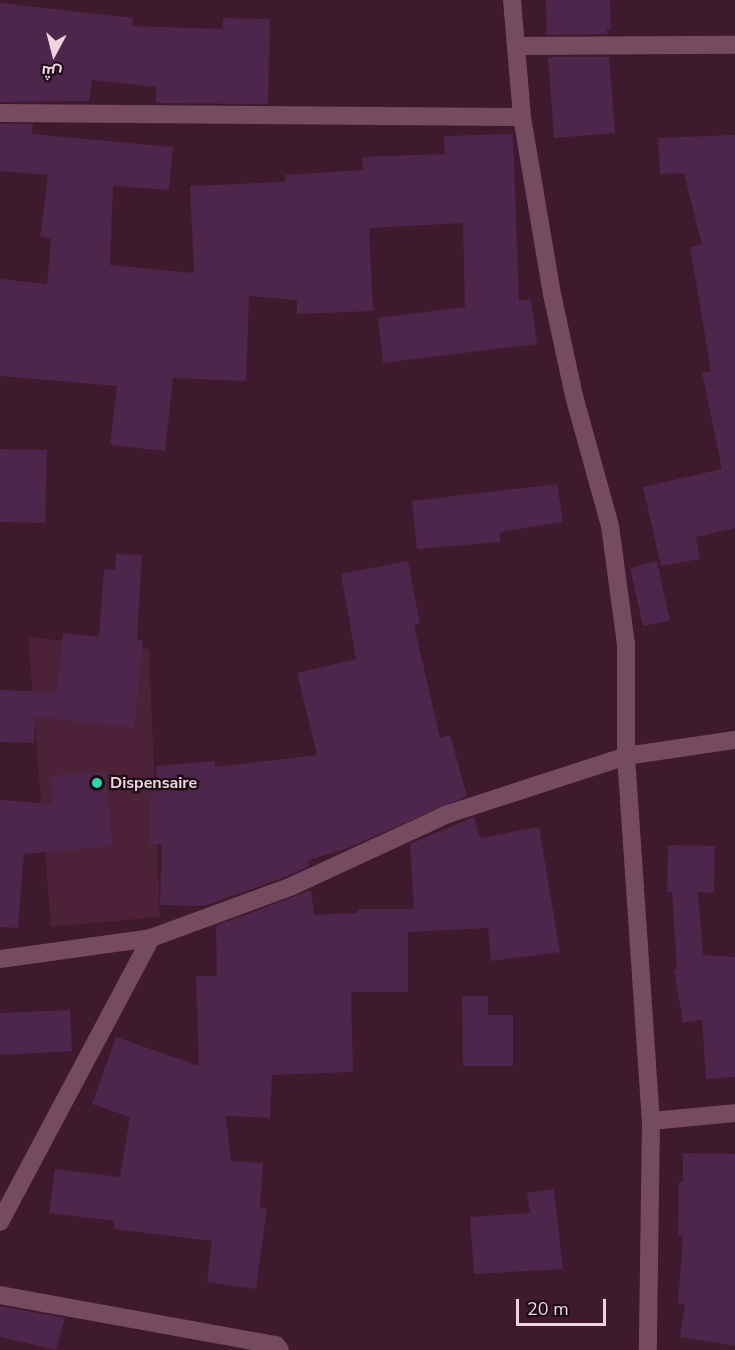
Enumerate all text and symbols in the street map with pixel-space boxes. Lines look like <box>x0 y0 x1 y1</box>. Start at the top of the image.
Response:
north arrow <box>24 24 84 84</box>
text: ش <box>40 60 63 84</box>
place label: Dispensaire <box>110 773 197 793</box>
marker: Dispensaire <box>88 774 106 792</box>
scale bar <box>519 1287 609 1325</box>
text: 20 m <box>527 1297 569 1321</box>

